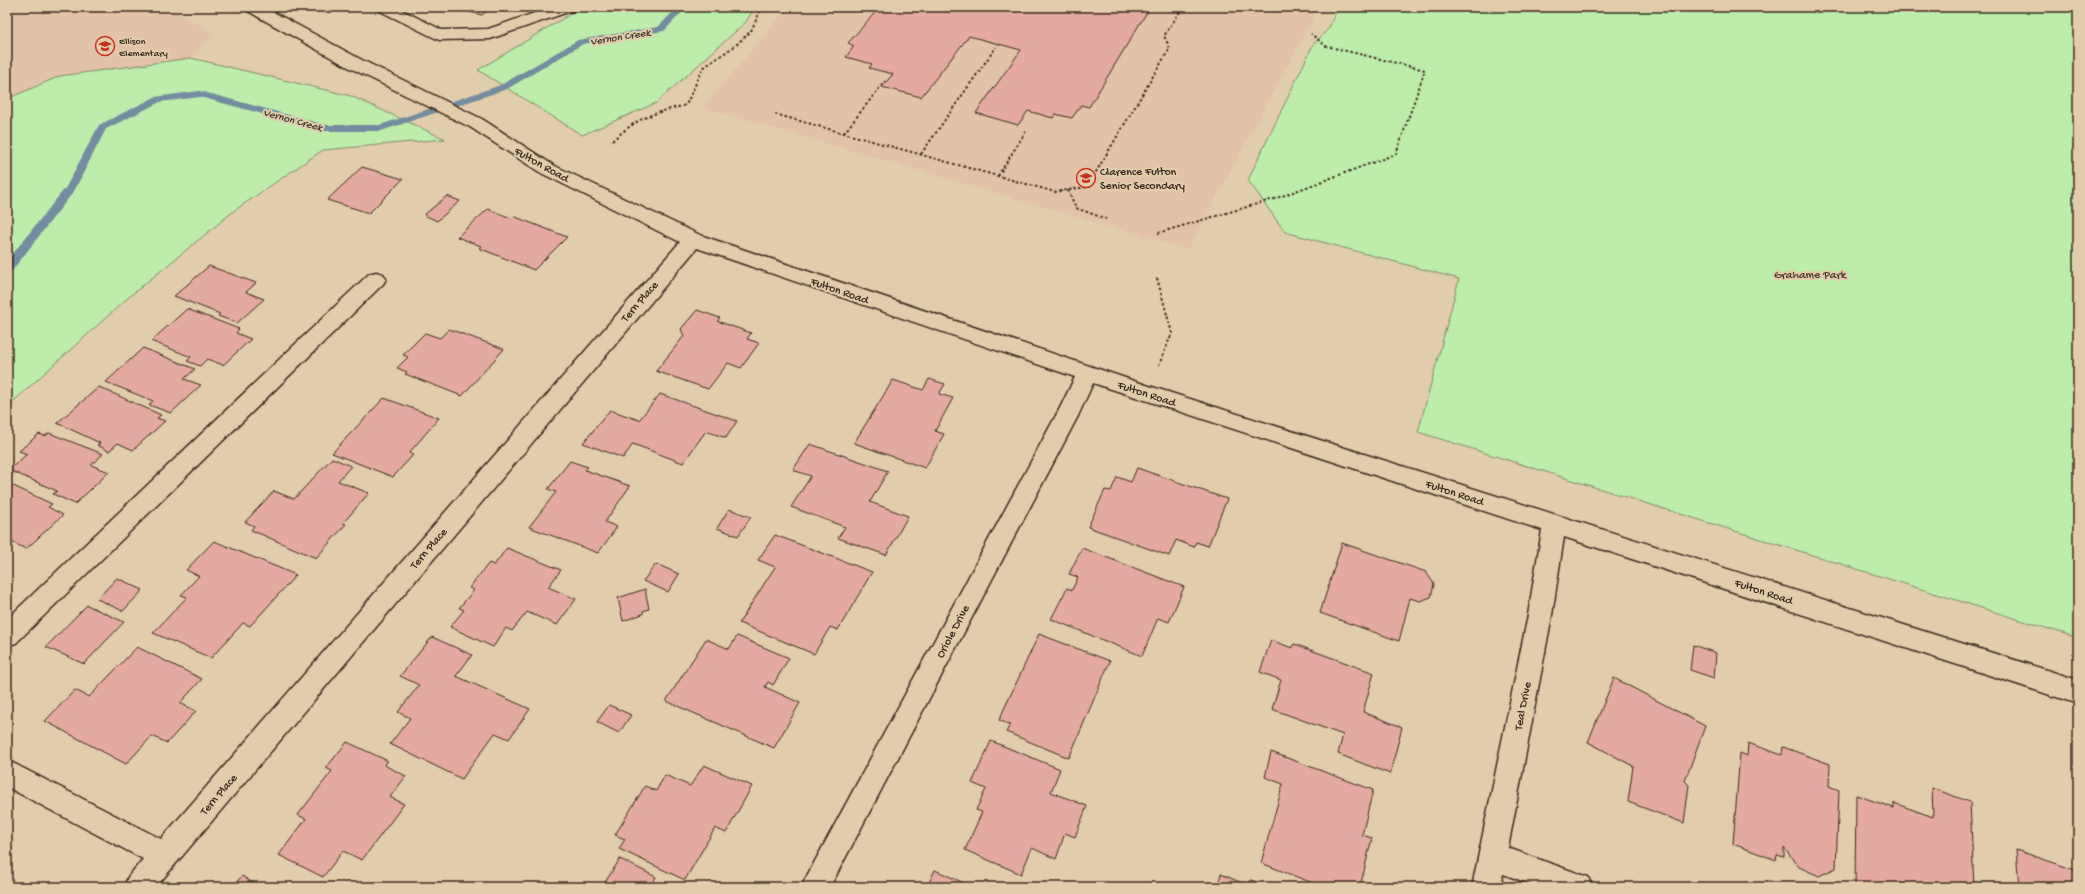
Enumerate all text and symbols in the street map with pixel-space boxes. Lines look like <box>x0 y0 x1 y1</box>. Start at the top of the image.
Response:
water label: Vernon Creek <box>589 27 652 49</box>
school or university icon: Ellison Elementary <box>94 35 116 57</box>
place label: Ellison Elementary <box>119 36 168 60</box>
water label: Vernon Creek <box>262 107 324 135</box>
street label: Fulton Road <box>510 145 572 187</box>
place label: Clarence Fulton Senior Secondary <box>1100 166 1185 194</box>
school or university icon: Clarence Fulton Senior Secondary <box>1075 167 1097 189</box>
park label: Grahame Park <box>1774 269 1848 283</box>
street label: Fulton Road <box>808 275 871 309</box>
street label: Tern Place <box>618 278 663 326</box>
street label: Fulton Road <box>1115 379 1178 411</box>
street label: Fulton Road <box>1423 478 1486 510</box>
street label: Tern Place <box>407 525 452 573</box>
street label: Fulton Road <box>1732 577 1795 609</box>
street label: Oriole Drive <box>934 602 974 661</box>
street label: Teal Drive <box>1512 680 1536 733</box>
street label: Tern Place <box>197 771 242 819</box>

